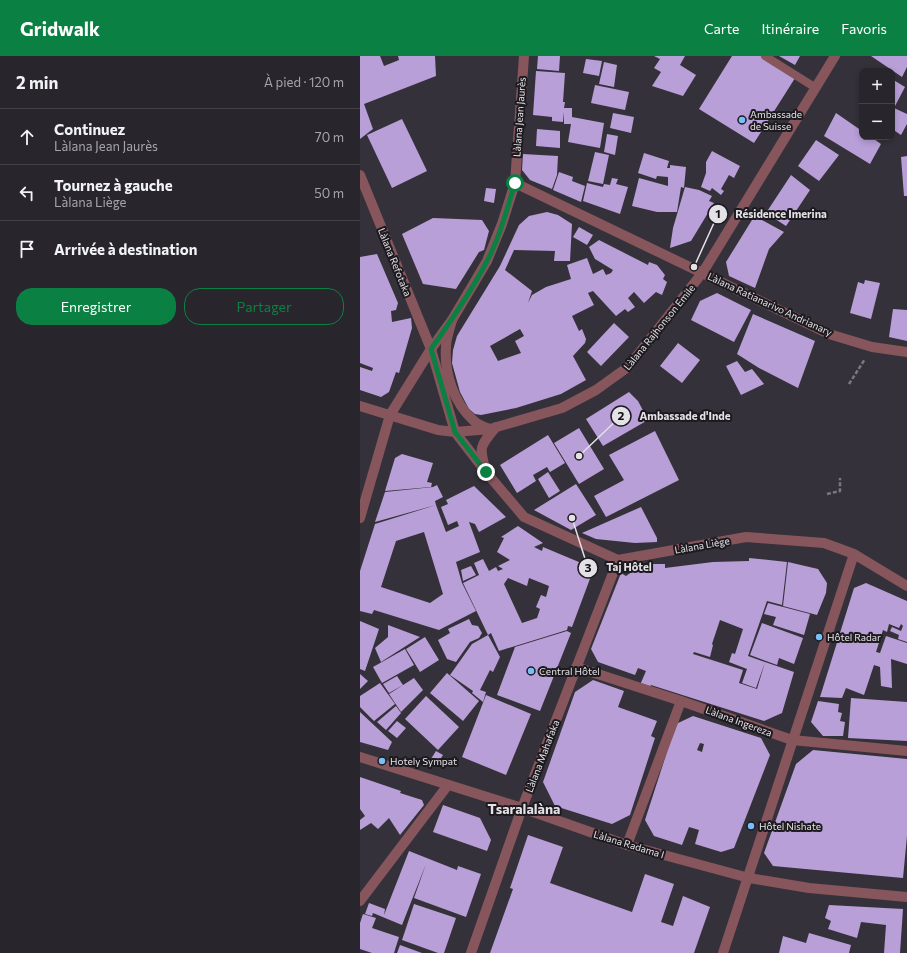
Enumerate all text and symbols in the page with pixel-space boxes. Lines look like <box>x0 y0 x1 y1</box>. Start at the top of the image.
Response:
text: Gridwalk <box>20 17 100 40</box>
text: Carte <box>704 20 739 37</box>
text: Itinéraire <box>761 20 819 37</box>
text: Favoris <box>841 20 887 37</box>
map controls <box>859 68 895 140</box>
button: + <box>859 68 895 104</box>
text: 2 min <box>16 72 58 93</box>
text: À pied · 120 m <box>264 74 344 90</box>
street label: Làlana Jean Jaurès <box>510 76 528 157</box>
button: − <box>859 104 895 140</box>
place label: Ambassade de Suisse <box>750 108 802 132</box>
marker: Ambassade de Suisse <box>737 115 747 125</box>
text: Continuez <box>54 120 125 138</box>
icon: ahead <box>16 126 38 148</box>
text: 70 m <box>315 129 344 145</box>
text: Làlana Jean Jaurès <box>54 138 158 154</box>
route start <box>506 174 524 192</box>
text: Tournez à gauche <box>54 176 173 194</box>
icon: left <box>16 182 38 204</box>
text: 50 m <box>314 185 344 201</box>
text: Làlana Liège <box>54 194 126 210</box>
callout: Résidence Imerina <box>708 202 835 225</box>
text: 1 <box>715 206 721 220</box>
text: Résidence Imerina <box>735 207 827 220</box>
street label: Làlana Refotaka <box>376 226 414 298</box>
icon: arrive <box>16 238 38 260</box>
text: Arrivée à destination <box>54 240 197 258</box>
street label: Làlana Ratianarivo Andrianary <box>706 270 834 338</box>
street label: Làlana Rajhonson Emile <box>621 282 697 372</box>
button: Enregistrer <box>16 288 176 325</box>
button: Partager <box>184 288 344 325</box>
callout: Ambassade d'Inde <box>611 405 738 428</box>
text: 2 <box>618 408 625 422</box>
text: Ambassade d'Inde <box>639 409 731 422</box>
route end <box>477 463 495 481</box>
street label: Làlana Liège <box>674 534 730 556</box>
callout: Taj Hôtel <box>578 556 660 579</box>
text: 3 <box>585 560 592 574</box>
text: Taj Hôtel <box>606 560 652 573</box>
place label: Hôtel Radar <box>827 631 881 643</box>
marker: Hôtel Radar <box>814 632 824 642</box>
place label: Central Hôtel <box>539 665 600 677</box>
marker: Central Hôtel <box>526 666 536 676</box>
street label: Làlana Ingereza <box>704 703 774 739</box>
street label: Làlana Mahafaka <box>523 718 561 794</box>
place label: Hotely Sympat <box>390 755 457 767</box>
marker: Hotely Sympat <box>377 756 387 766</box>
district label: Tsaralalàna <box>488 800 560 817</box>
place label: Hôtel Nishate <box>759 820 821 832</box>
marker: Hôtel Nishate <box>746 821 756 831</box>
street label: Làlana Radama I <box>592 828 666 860</box>

